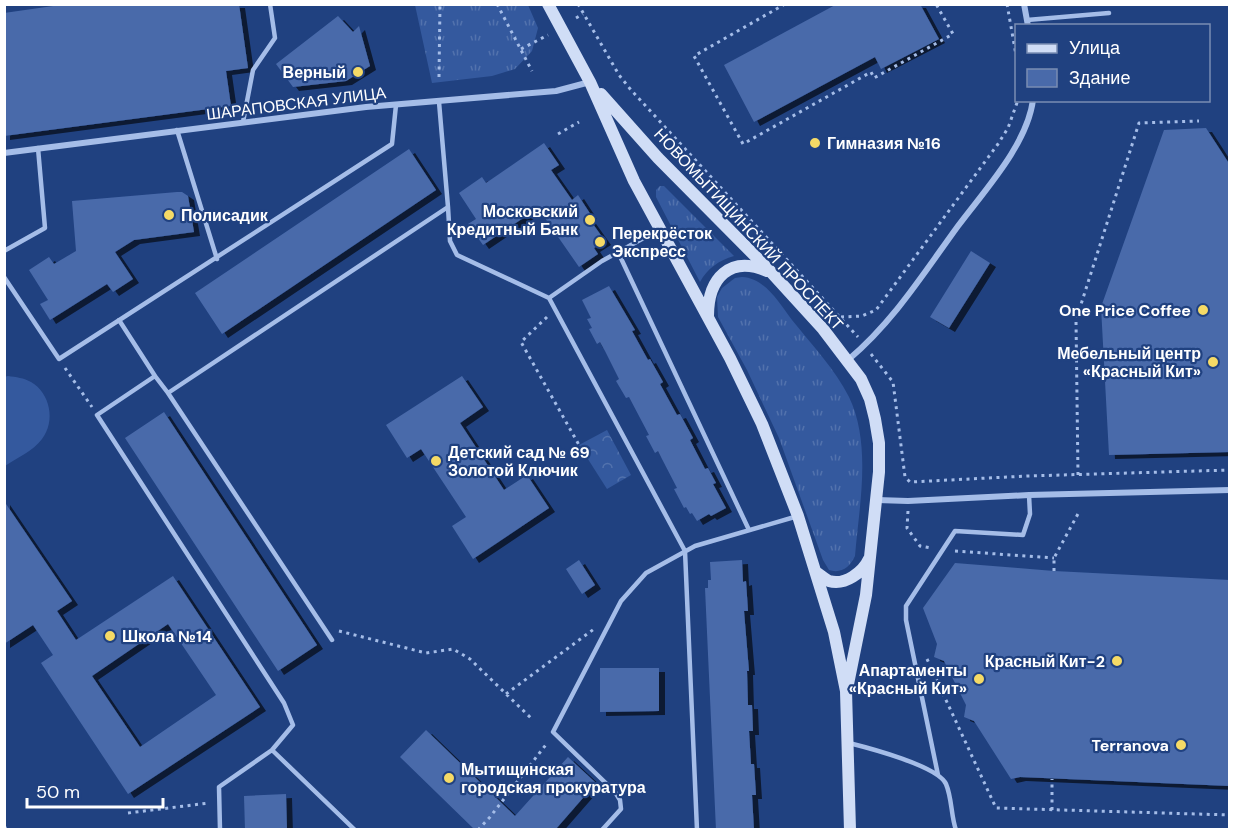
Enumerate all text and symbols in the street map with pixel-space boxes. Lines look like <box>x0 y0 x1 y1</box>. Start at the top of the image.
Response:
legend <box>1015 24 1210 102</box>
text: Улица <box>1069 36 1121 60</box>
place label: Верный <box>283 62 346 83</box>
marker: Верный <box>351 65 365 79</box>
text: Здание <box>1069 66 1130 90</box>
street label: ШАРАПОВСКАЯ УЛИЦА <box>205 82 387 125</box>
street label: НОВОМЫТИЩИНСКИЙ ПРОСПЕКТ <box>649 124 848 335</box>
place label: Гимназия №16 <box>827 133 941 154</box>
marker: Гимназия №16 <box>808 136 822 150</box>
place label: Московский Кредитный Банк <box>447 201 579 240</box>
place label: Полисадик <box>181 205 269 226</box>
marker: Полисадик <box>162 208 176 222</box>
marker: Московский Кредитный Банк <box>583 213 597 227</box>
place label: Перекрёсток Экспресс <box>612 223 713 262</box>
marker: Перекрёсток Экспресс <box>593 235 607 249</box>
place label: One Price Coffee <box>1059 300 1191 321</box>
marker: One Price Coffee <box>1196 303 1210 317</box>
place label: Мебельный центр «Красный Кит» <box>1057 343 1201 382</box>
marker: Мебельный центр «Красный Кит» <box>1206 355 1220 369</box>
place label: Детский сад № 69 Золотой Ключик <box>448 442 590 481</box>
marker: Детский сад № 69 Золотой Ключик <box>429 454 443 468</box>
place label: Школа №14 <box>122 626 212 647</box>
marker: Школа №14 <box>103 629 117 643</box>
place label: Красный Кит-2 <box>985 651 1105 672</box>
marker: Красный Кит-2 <box>1110 654 1124 668</box>
place label: Апартаменты «Красный Кит» <box>849 660 967 699</box>
marker: Апартаменты «Красный Кит» <box>972 672 986 686</box>
place label: Terranova <box>1092 735 1169 756</box>
marker: Terranova <box>1174 738 1188 752</box>
place label: Мытищинская городская прокуратура <box>461 759 646 798</box>
scale bar <box>27 771 164 809</box>
marker: Мытищинская городская прокуратура <box>442 771 456 785</box>
text: 50 m <box>36 780 80 804</box>

